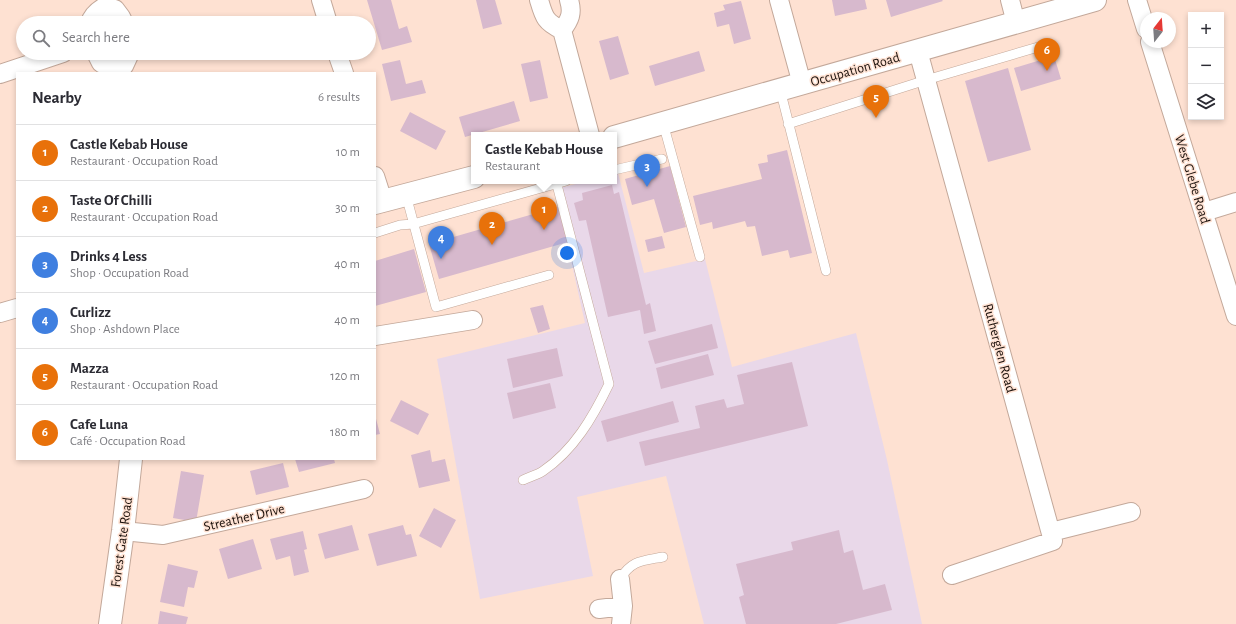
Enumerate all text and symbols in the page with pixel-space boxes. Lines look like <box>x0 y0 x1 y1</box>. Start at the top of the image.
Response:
north arrow <box>1140 12 1176 48</box>
map controls <box>1188 12 1224 120</box>
button: + <box>1188 12 1224 48</box>
search box <box>16 16 376 60</box>
icon: search <box>30 27 52 49</box>
text: Search here <box>62 30 130 45</box>
pin: 6 <box>1034 38 1060 71</box>
button: − <box>1188 48 1224 84</box>
street label: Occupation Road <box>809 51 902 89</box>
button: layers <box>1188 84 1224 120</box>
pin: 5 <box>863 85 889 118</box>
text: Nearby <box>32 89 82 106</box>
text: 6 results <box>318 91 360 104</box>
popup <box>471 132 617 184</box>
street label: West Glebe Road <box>1172 133 1212 225</box>
text: Castle Kebab House <box>70 137 188 152</box>
text: Castle Kebab House <box>485 142 603 157</box>
text: 1 <box>43 146 47 159</box>
text: 10 m <box>336 146 360 159</box>
pin: 3 <box>634 154 660 187</box>
text: Restaurant · Occupation Road <box>70 155 218 168</box>
text: Restaurant <box>485 160 540 173</box>
text: Taste Of Chilli <box>70 193 152 208</box>
pin: 1 <box>531 197 557 230</box>
text: 2 <box>42 202 48 215</box>
text: 30 m <box>335 202 360 215</box>
text: Restaurant · Occupation Road <box>70 211 218 224</box>
pin: 2 <box>479 212 505 245</box>
pin: 4 <box>428 226 454 259</box>
your location <box>557 243 577 263</box>
text: Drinks 4 Less <box>70 249 147 264</box>
text: 3 <box>42 258 48 271</box>
text: 40 m <box>334 258 360 271</box>
text: Shop · Occupation Road <box>70 267 189 280</box>
street label: Rutherglen Road <box>980 302 1018 394</box>
text: Curlizz <box>70 305 111 320</box>
text: 4 <box>42 314 48 327</box>
text: 40 m <box>334 314 360 327</box>
text: Shop · Ashdown Place <box>70 323 180 336</box>
text: Mazza <box>70 361 109 376</box>
text: 5 <box>42 370 48 383</box>
text: 120 m <box>330 370 360 383</box>
text: Restaurant · Occupation Road <box>70 379 218 392</box>
text: Cafe Luna <box>70 417 128 432</box>
text: 6 <box>42 426 48 439</box>
text: 180 m <box>330 426 360 439</box>
text: Café · Occupation Road <box>70 435 185 448</box>
street label: Forest Gate Road <box>109 496 135 588</box>
street label: Streather Drive <box>202 502 286 534</box>

